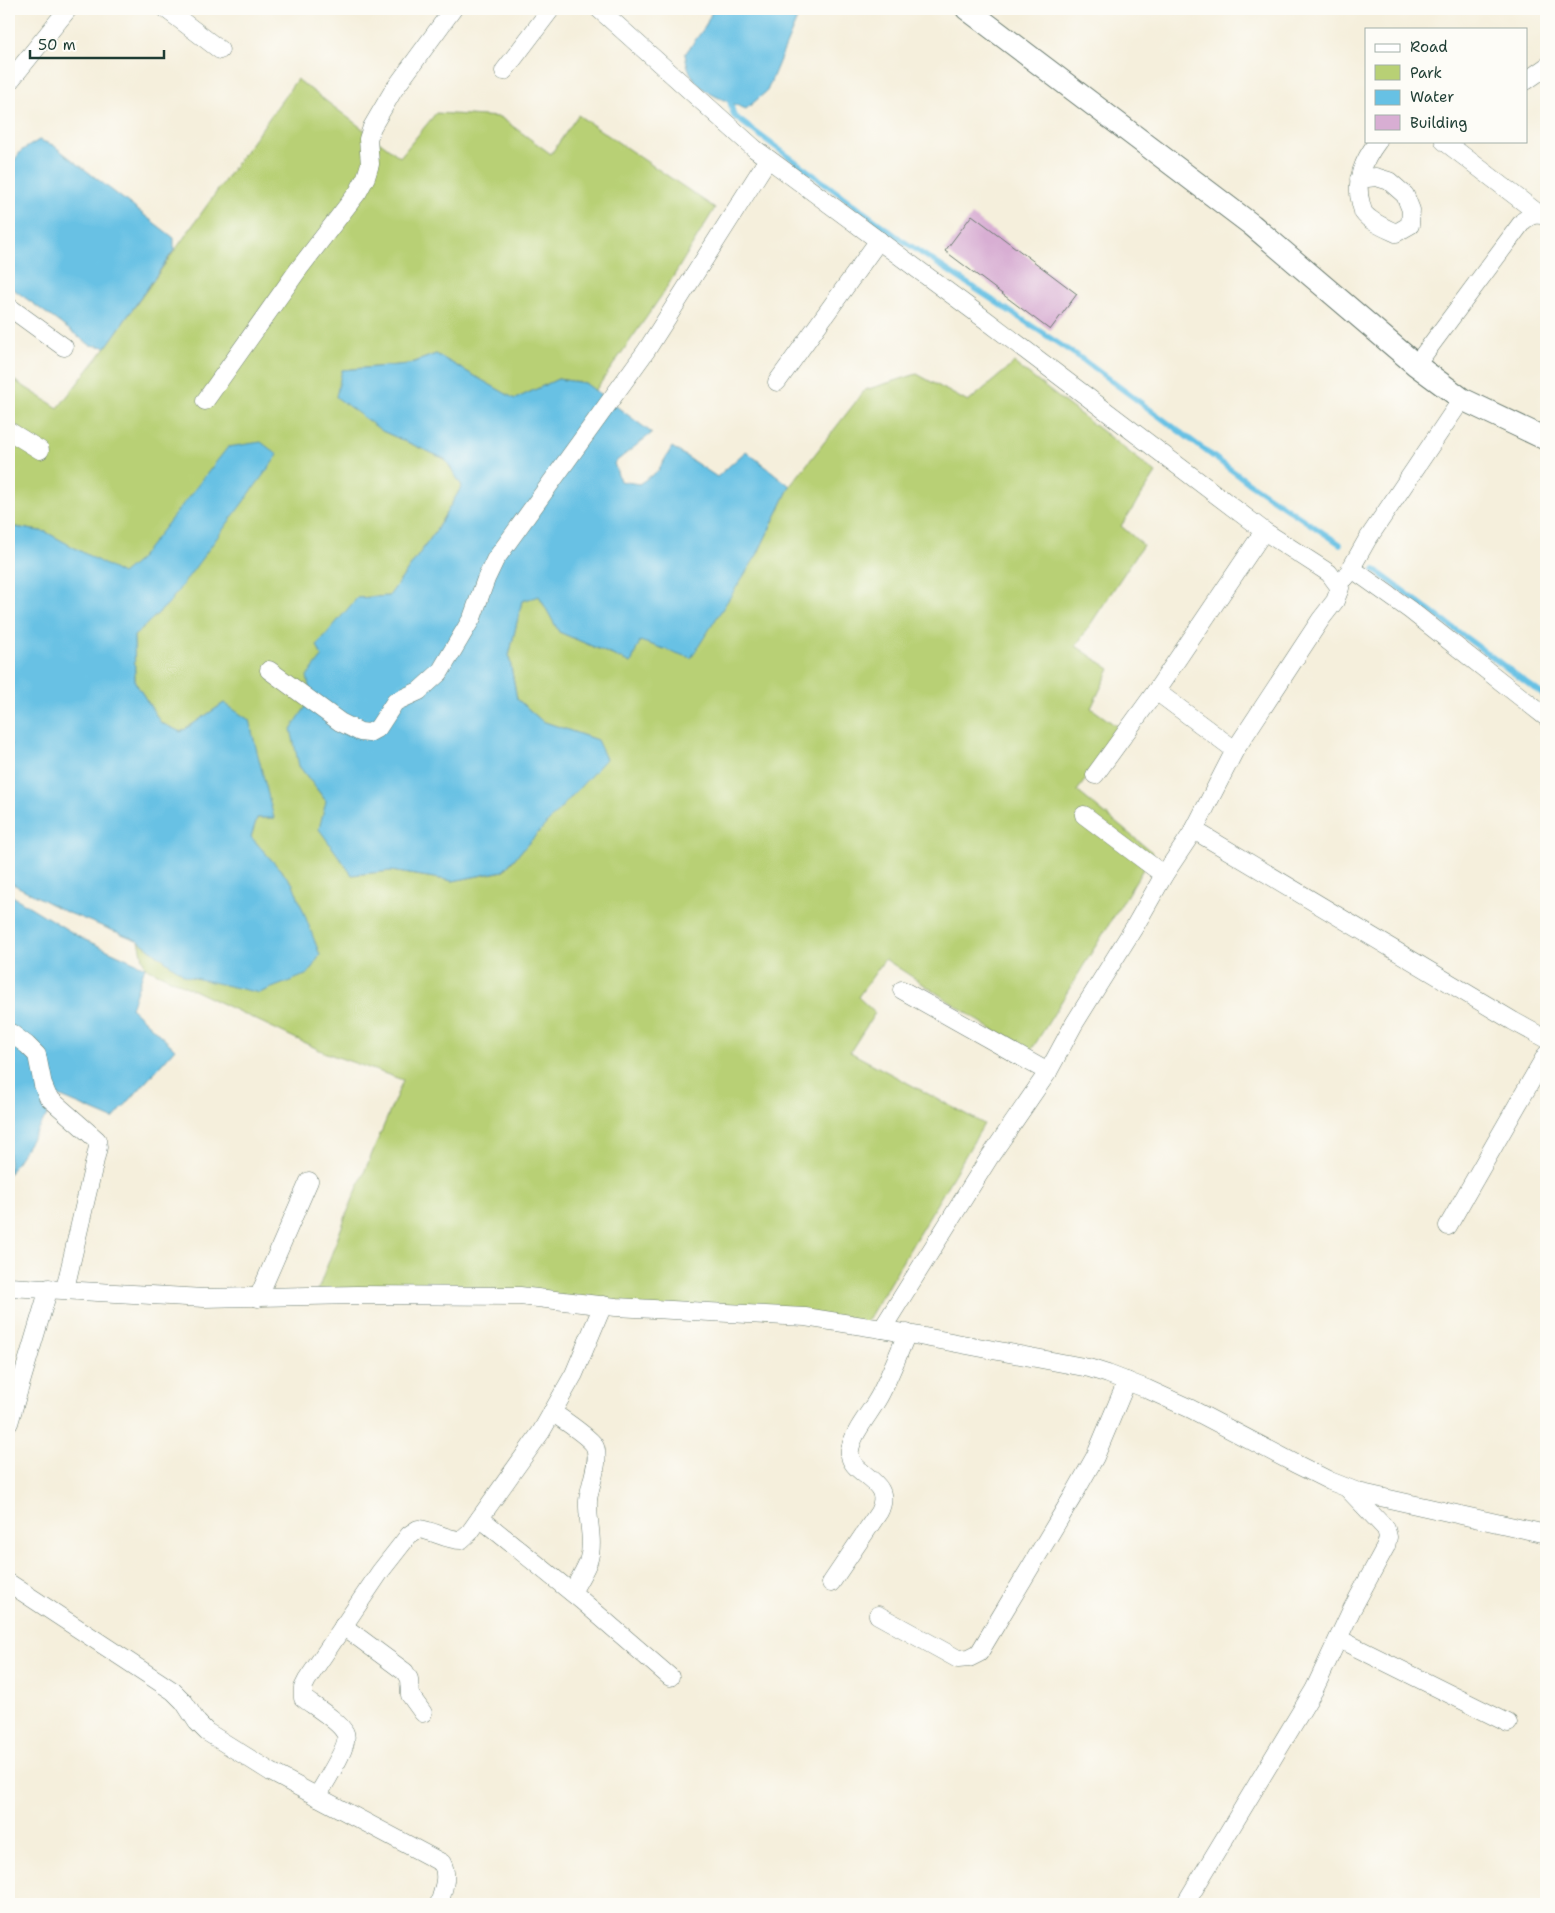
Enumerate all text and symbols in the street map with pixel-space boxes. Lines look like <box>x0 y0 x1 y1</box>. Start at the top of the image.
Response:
scale bar <box>30 28 164 60</box>
legend <box>1365 28 1528 142</box>
text: 50 m <box>38 35 76 55</box>
text: Road <box>1410 37 1448 57</box>
text: Park <box>1410 63 1442 83</box>
text: Water <box>1410 87 1454 107</box>
text: Building <box>1410 113 1467 133</box>

